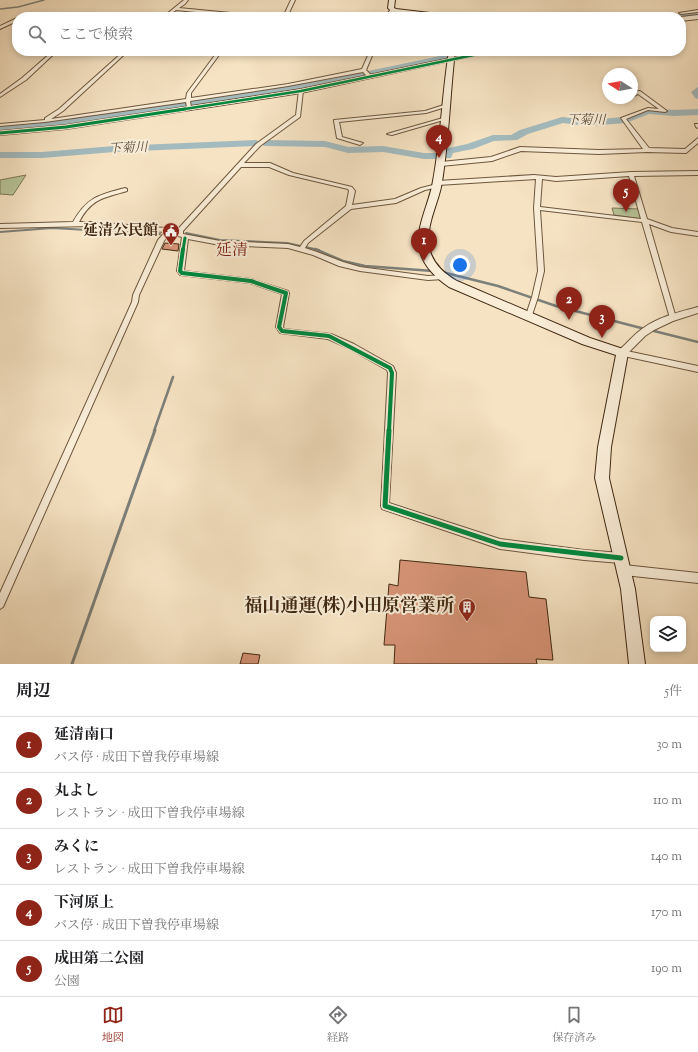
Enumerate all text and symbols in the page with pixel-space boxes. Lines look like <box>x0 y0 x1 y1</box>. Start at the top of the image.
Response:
search box <box>12 12 686 56</box>
icon: search <box>26 23 48 45</box>
text: ここで検索 <box>58 25 133 46</box>
north arrow <box>602 68 638 104</box>
water label: 下菊川 <box>566 112 607 130</box>
pin: 4 <box>426 125 452 158</box>
water label: 下菊川 <box>108 139 150 159</box>
pin: 5 <box>613 179 639 212</box>
place label: 延清公民館 <box>83 221 158 242</box>
public building icon: 延清公民館 <box>161 221 181 246</box>
pin: 1 <box>411 228 437 261</box>
district label: 延清 <box>216 240 248 263</box>
your location <box>450 255 470 275</box>
pin: 2 <box>556 287 582 320</box>
pin: 3 <box>589 305 615 338</box>
place label: 福山通運(株)小田原営業所 <box>244 594 454 620</box>
building icon: 福山通運(株)小田原営業所 <box>457 597 477 622</box>
map controls <box>650 616 686 652</box>
button: layers <box>650 616 686 652</box>
text: 周辺 <box>16 680 50 704</box>
text: 5件 <box>665 683 682 701</box>
text: 延清南口 <box>54 725 114 746</box>
text: 1 <box>27 736 31 754</box>
text: 30 m <box>656 736 682 754</box>
text: バス停 · 成田下曽我停車場線 <box>54 749 219 767</box>
text: 丸よし <box>54 781 99 802</box>
text: 2 <box>26 792 32 810</box>
text: 110 m <box>653 792 682 810</box>
text: レストラン · 成田下曽我停車場線 <box>54 805 244 823</box>
text: みくに <box>54 837 99 858</box>
text: 3 <box>26 848 32 866</box>
text: 140 m <box>651 848 682 866</box>
text: レストラン · 成田下曽我停車場線 <box>54 861 244 879</box>
text: 下河原上 <box>54 893 114 914</box>
text: 4 <box>26 904 32 922</box>
text: 170 m <box>651 904 682 922</box>
text: バス停 · 成田下曽我停車場線 <box>54 917 219 935</box>
text: 成田第二公園 <box>54 949 144 970</box>
text: 5 <box>27 960 31 978</box>
text: 190 m <box>651 960 682 978</box>
text: 公園 <box>54 973 80 991</box>
tab: 地図 <box>102 1004 124 1046</box>
tab: 経路 <box>327 1004 349 1046</box>
tab: 保存済み <box>552 1004 596 1046</box>

